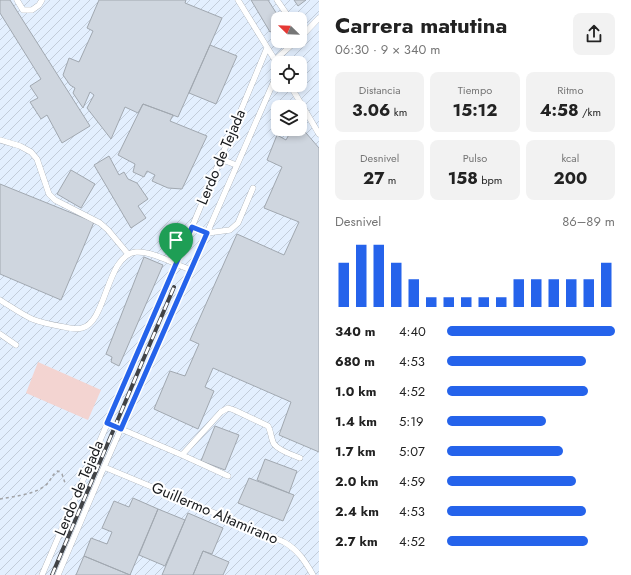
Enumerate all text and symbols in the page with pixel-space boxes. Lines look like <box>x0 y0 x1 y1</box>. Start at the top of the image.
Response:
text: Carrera matutina <box>335 9 507 41</box>
north arrow <box>271 12 307 48</box>
map controls <box>271 12 307 136</box>
button: share <box>573 13 615 55</box>
text: 06:30 · 9 × 340 m <box>335 40 440 59</box>
button: locate <box>271 56 307 92</box>
text: Distancia <box>359 82 401 98</box>
text: Tiempo <box>458 82 492 98</box>
text: Ritmo <box>557 82 583 98</box>
text: 3.06 <box>352 98 391 122</box>
text: 15:12 <box>453 98 497 122</box>
text: 4:58 <box>540 98 579 122</box>
button: layers <box>271 100 307 136</box>
text: km <box>391 104 407 120</box>
text: /km <box>579 104 601 120</box>
street label: Lerdo de Tejada <box>191 106 251 208</box>
text: Desnivel <box>360 150 399 166</box>
text: Pulso <box>463 150 487 166</box>
text: kcal <box>561 150 579 166</box>
text: 27 <box>363 166 384 190</box>
text: 158 <box>448 166 478 190</box>
text: 200 <box>553 166 587 190</box>
text: m <box>384 172 396 188</box>
text: bpm <box>478 172 502 188</box>
text: Desnivel <box>335 212 381 231</box>
text: 86–89 m <box>562 212 615 231</box>
pin <box>159 223 193 264</box>
icon: arrive <box>165 229 187 251</box>
text: 340 m <box>335 322 375 341</box>
text: 4:40 <box>399 322 426 341</box>
text: 680 m <box>335 352 375 371</box>
text: 4:53 <box>399 352 425 371</box>
text: 1.0 km <box>335 382 376 401</box>
text: 4:52 <box>399 382 425 401</box>
text: 1.4 km <box>335 412 377 431</box>
text: 5:19 <box>399 412 424 431</box>
street label: Lerdo de Tejada <box>49 437 109 539</box>
text: 1.7 km <box>335 442 376 461</box>
text: 5:07 <box>399 442 425 461</box>
text: 2.0 km <box>335 472 378 491</box>
text: 4:59 <box>399 472 425 491</box>
street label: Guillermo Altamirano <box>148 476 282 550</box>
text: 2.4 km <box>335 502 379 521</box>
text: 4:53 <box>399 502 425 521</box>
text: 2.7 km <box>335 532 378 551</box>
text: 4:52 <box>399 532 425 551</box>

